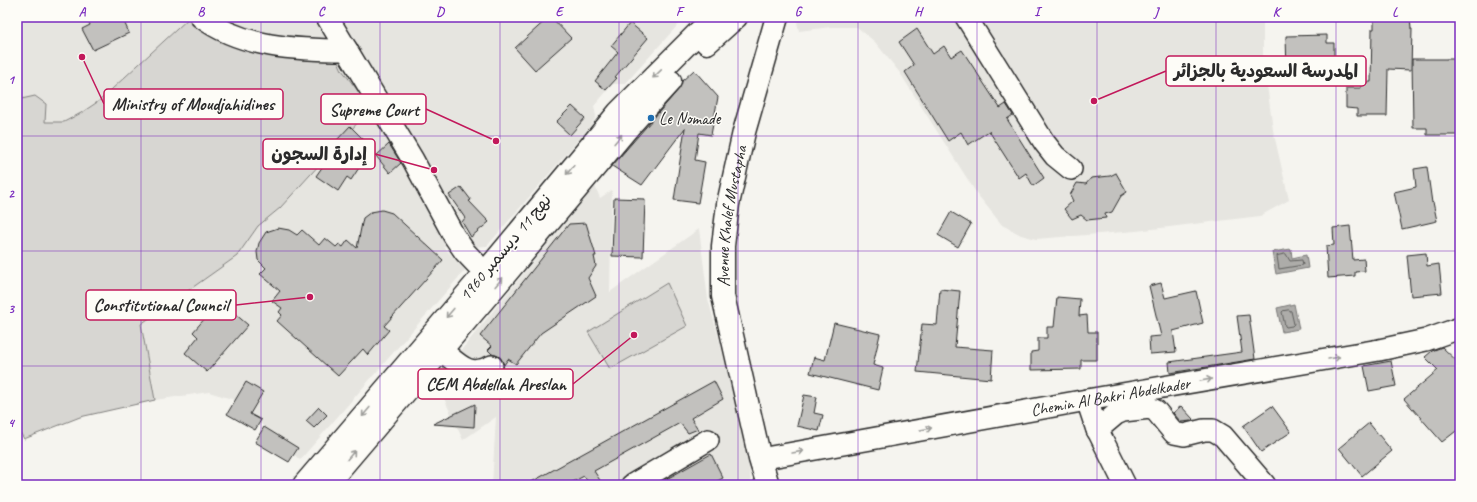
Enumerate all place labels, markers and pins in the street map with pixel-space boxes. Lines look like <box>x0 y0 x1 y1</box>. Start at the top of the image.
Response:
callout: المدرسة السعودية بالجزائر <box>1166 56 1366 86</box>
callout: Ministry of Moudjahidines <box>104 89 283 119</box>
callout: Supreme Court <box>321 94 426 124</box>
place label: Le Nomade <box>659 108 722 129</box>
marker: Le Nomade <box>646 113 656 123</box>
callout: إدارة السجون <box>263 139 375 169</box>
callout: Constitutional Council <box>86 290 236 320</box>
callout: CEM Abdellah Areslan <box>418 369 573 399</box>

